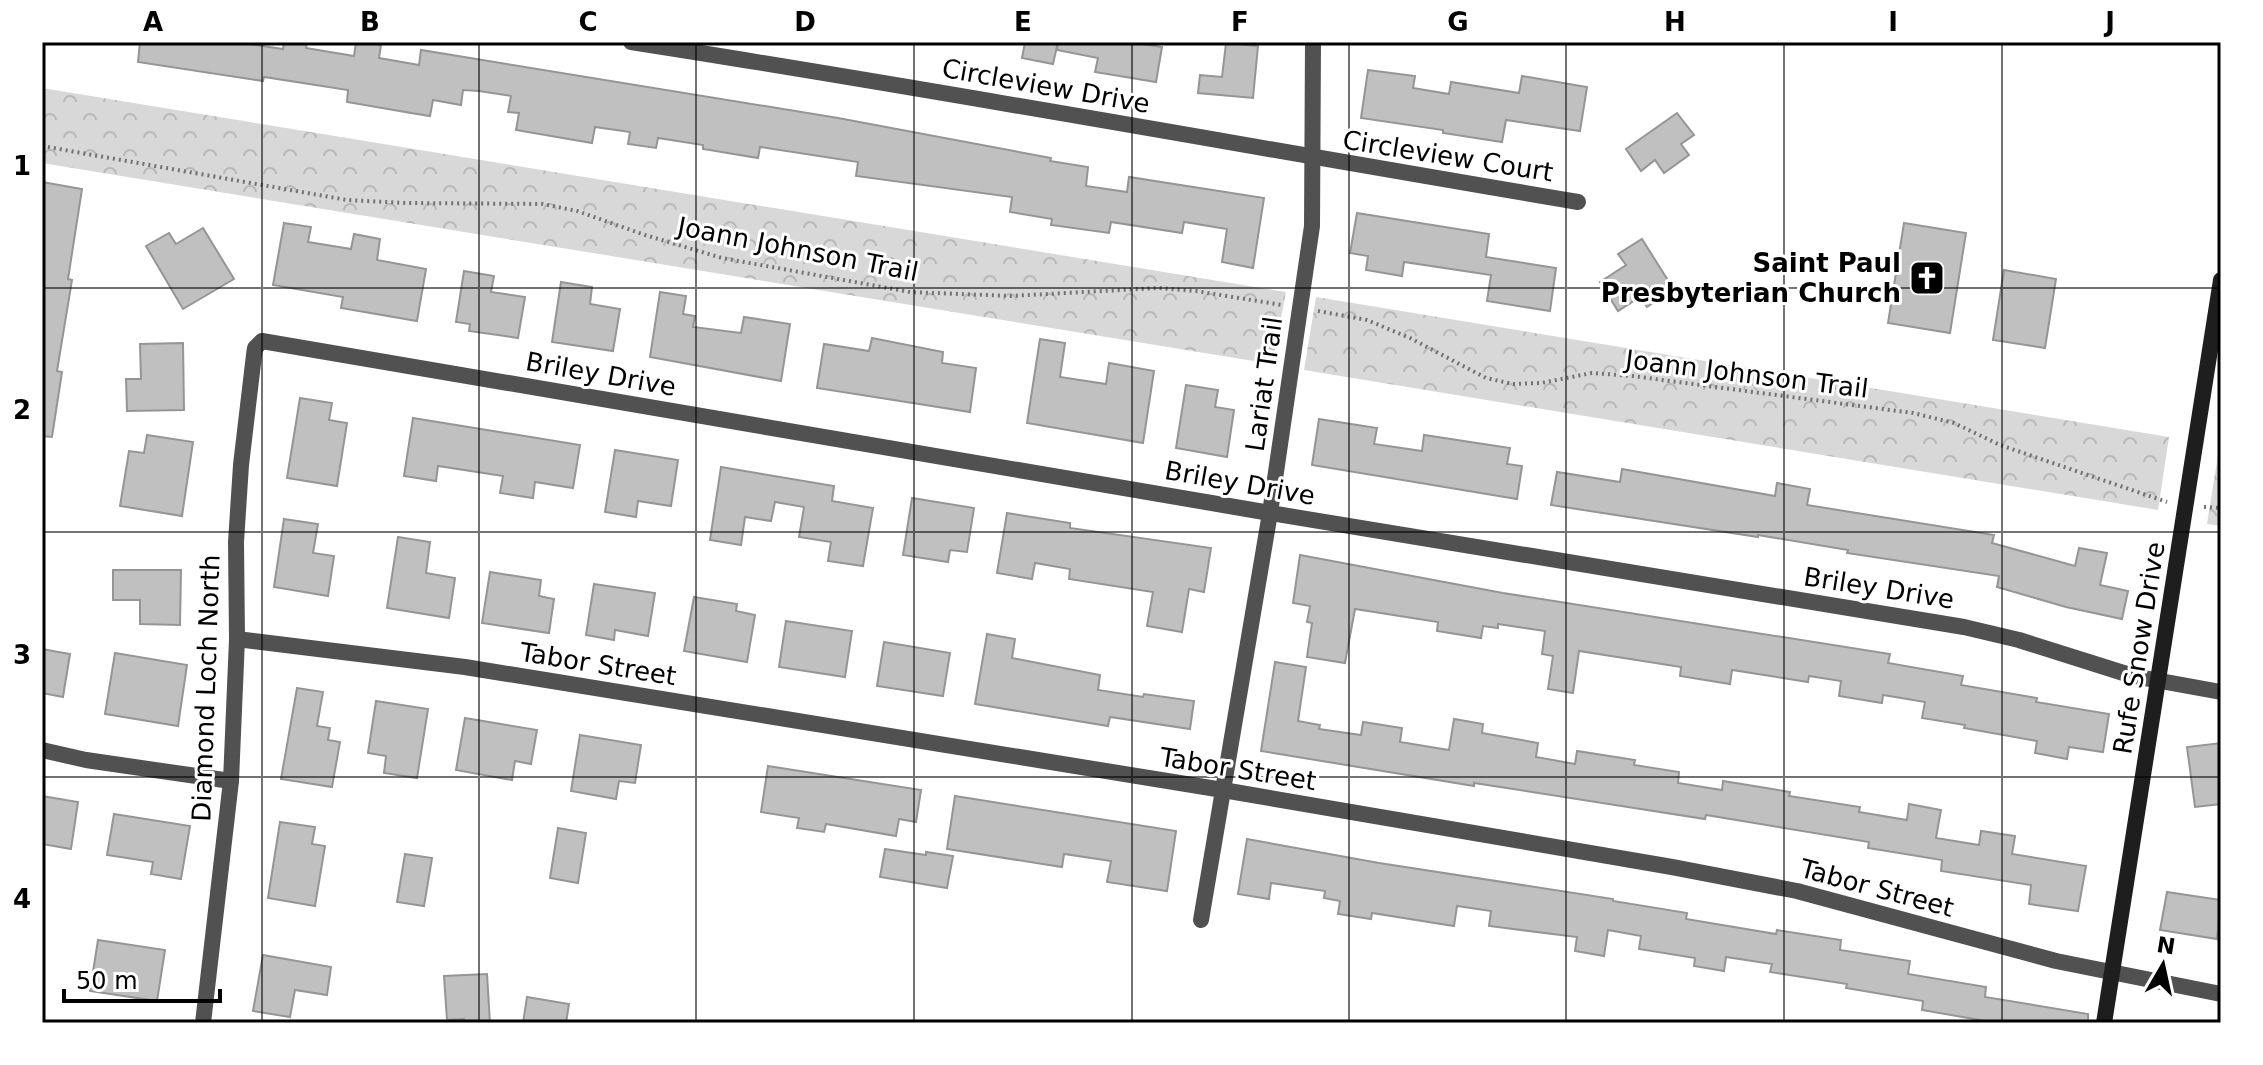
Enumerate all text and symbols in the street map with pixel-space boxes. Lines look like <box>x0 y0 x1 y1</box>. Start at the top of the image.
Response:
text: A <box>143 7 163 37</box>
text: B <box>360 7 380 37</box>
text: C <box>578 7 598 37</box>
text: D <box>794 7 816 37</box>
text: E <box>1014 7 1032 37</box>
text: F <box>1231 7 1249 37</box>
text: G <box>1447 7 1469 37</box>
text: H <box>1664 7 1686 37</box>
text: I <box>1888 7 1898 37</box>
text: J <box>2103 7 2115 37</box>
street label: Circleview Drive <box>940 53 1152 119</box>
street label: Circleview Court <box>1341 125 1555 187</box>
text: 1 <box>13 151 31 181</box>
street label: Joann Johnson Trail <box>673 211 921 287</box>
place label: Saint Paul Presbyterian Church <box>1601 248 1901 308</box>
church icon: Saint Paul Presbyterian Church <box>1908 259 1946 297</box>
street label: Lariat Trail <box>1240 315 1288 453</box>
street label: Joann Johnson Trail <box>1622 344 1870 404</box>
street label: Briley Drive <box>524 346 678 402</box>
text: 2 <box>13 395 31 425</box>
street label: Briley Drive <box>1163 455 1317 511</box>
street label: Rufe Snow Drive <box>2107 540 2171 756</box>
street label: Diamond Loch North <box>186 554 226 822</box>
street label: Briley Drive <box>1802 561 1956 615</box>
street label: Tabor Street <box>517 637 678 691</box>
text: 3 <box>13 640 31 670</box>
street label: Tabor Street <box>1157 742 1318 796</box>
street label: Tabor Street <box>1796 853 1957 923</box>
text: 4 <box>13 884 31 914</box>
north arrow <box>2123 925 2203 1005</box>
text: N <box>2155 932 2177 960</box>
scale bar <box>64 953 220 1003</box>
text: 50 m <box>76 967 138 995</box>

